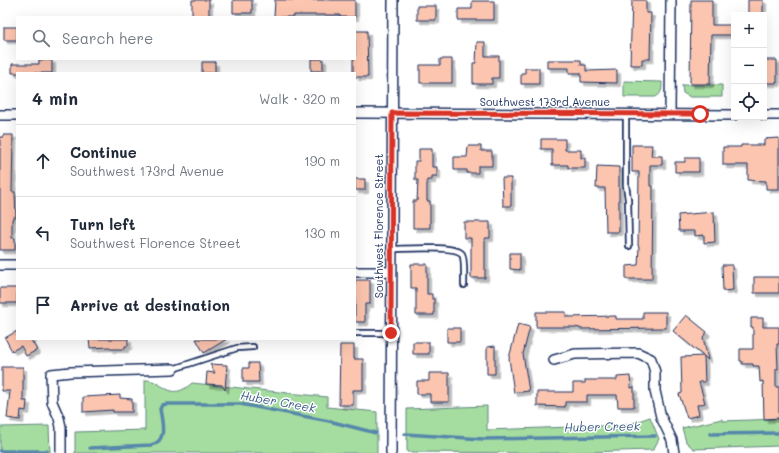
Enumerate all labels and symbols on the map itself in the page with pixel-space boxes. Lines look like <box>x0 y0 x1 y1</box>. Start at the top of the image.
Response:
street label: Southwest 173rd Avenue <box>480 94 610 109</box>
route start <box>691 105 709 123</box>
street label: Southwest Florence Street <box>371 154 386 298</box>
route end <box>382 324 400 342</box>
water label: Huber Creek <box>239 387 318 416</box>
water label: Huber Creek <box>564 417 641 435</box>

